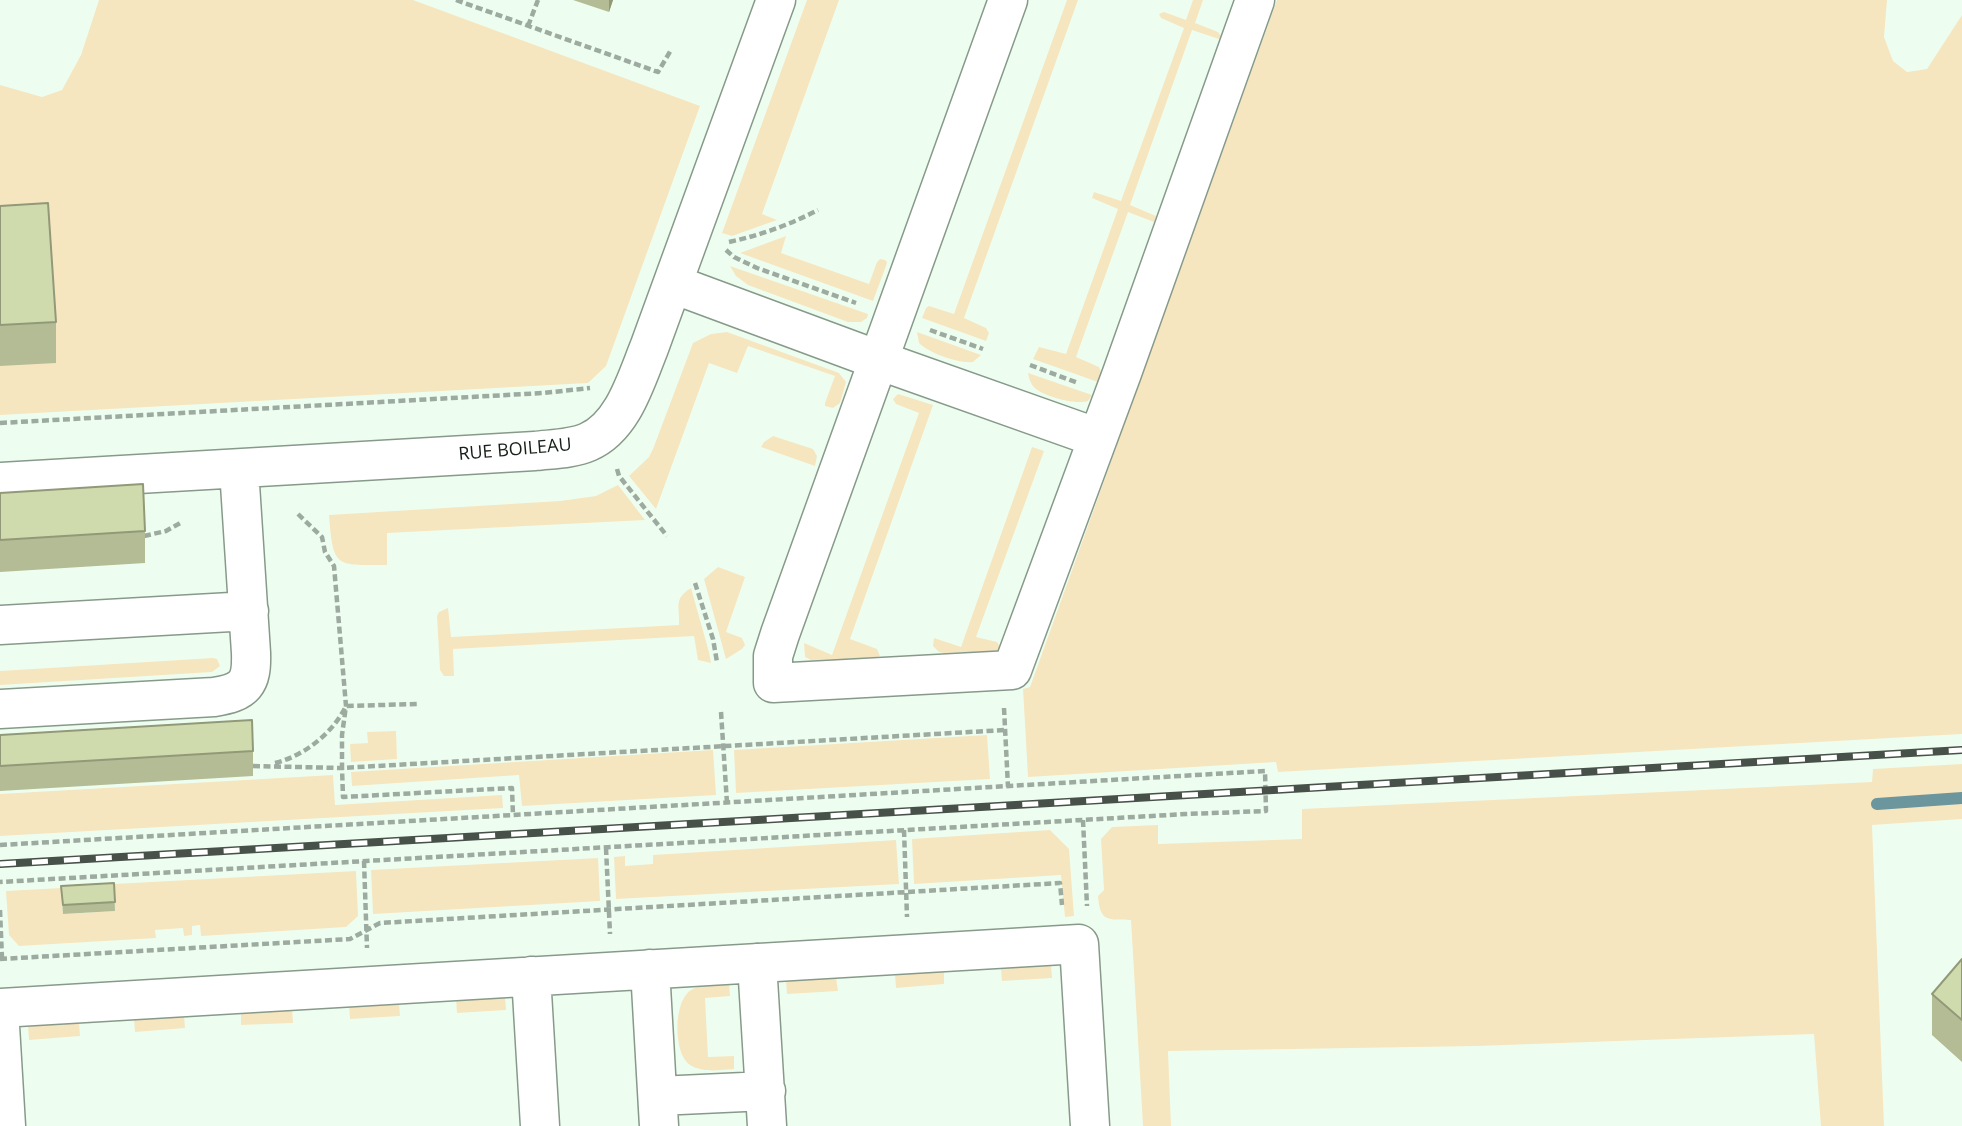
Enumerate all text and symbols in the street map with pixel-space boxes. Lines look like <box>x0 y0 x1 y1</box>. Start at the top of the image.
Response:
street label: RUE BOILEAU <box>458 434 572 466</box>

